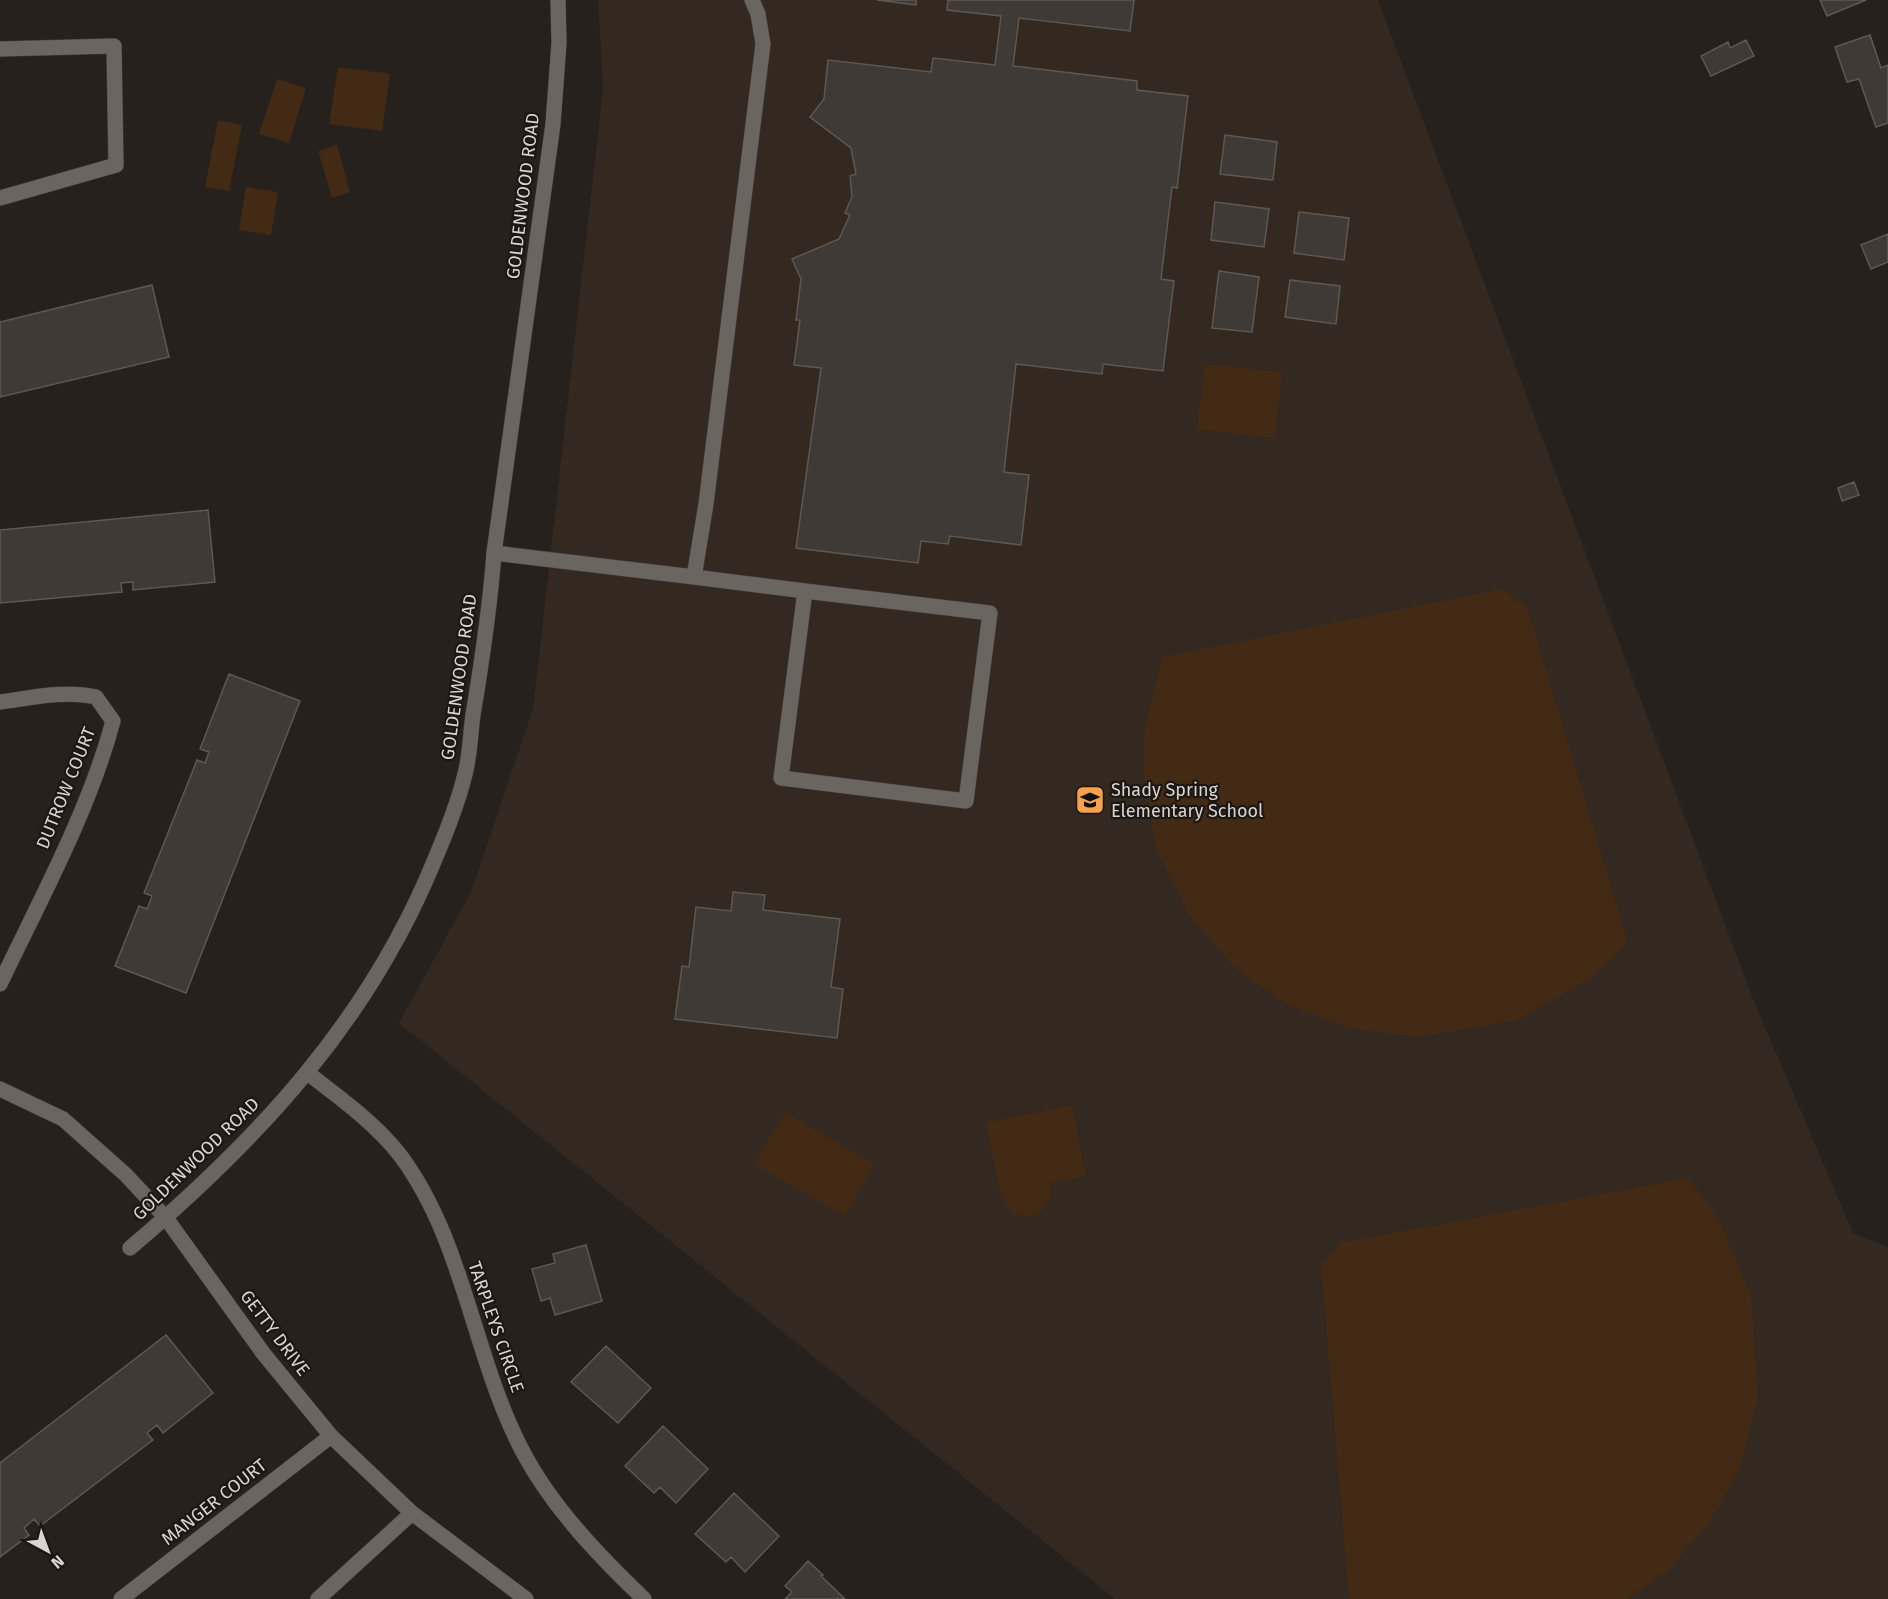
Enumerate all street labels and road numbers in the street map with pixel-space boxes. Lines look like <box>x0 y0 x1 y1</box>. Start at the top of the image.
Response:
street label: GOLDENWOOD ROAD <box>502 112 544 280</box>
street label: GOLDENWOOD ROAD <box>436 593 482 761</box>
street label: DUTROW COURT <box>32 723 101 852</box>
street label: GOLDENWOOD ROAD <box>128 1093 264 1225</box>
street label: TARPLEYS CIRCLE <box>463 1258 529 1396</box>
street label: GETTY DRIVE <box>236 1286 314 1380</box>
street label: MANGER COURT <box>157 1454 271 1550</box>

